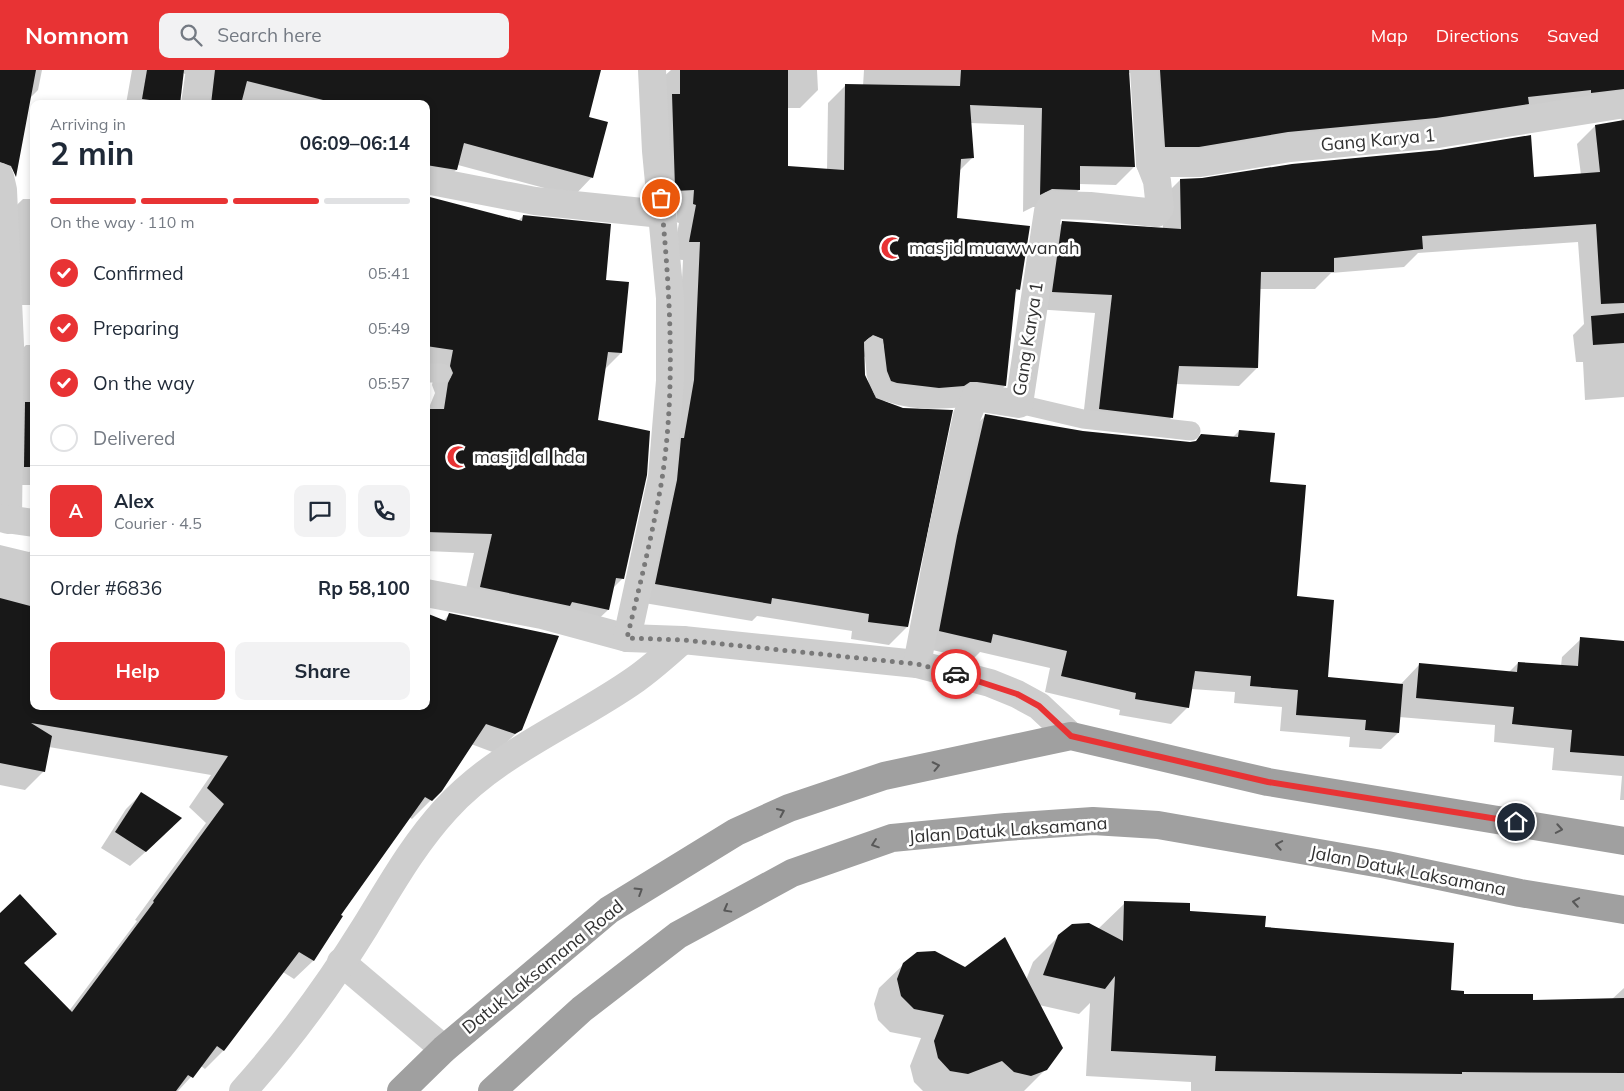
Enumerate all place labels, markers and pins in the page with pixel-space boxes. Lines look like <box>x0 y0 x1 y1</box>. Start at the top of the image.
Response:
pin <box>640 177 682 219</box>
mosque icon: masjid muawwanah <box>879 235 905 261</box>
place label: masjid muawwanah <box>909 236 1080 259</box>
mosque icon: masjid al hda <box>445 444 471 470</box>
place label: masjid al hda <box>474 445 586 468</box>
pin <box>1495 801 1537 843</box>

